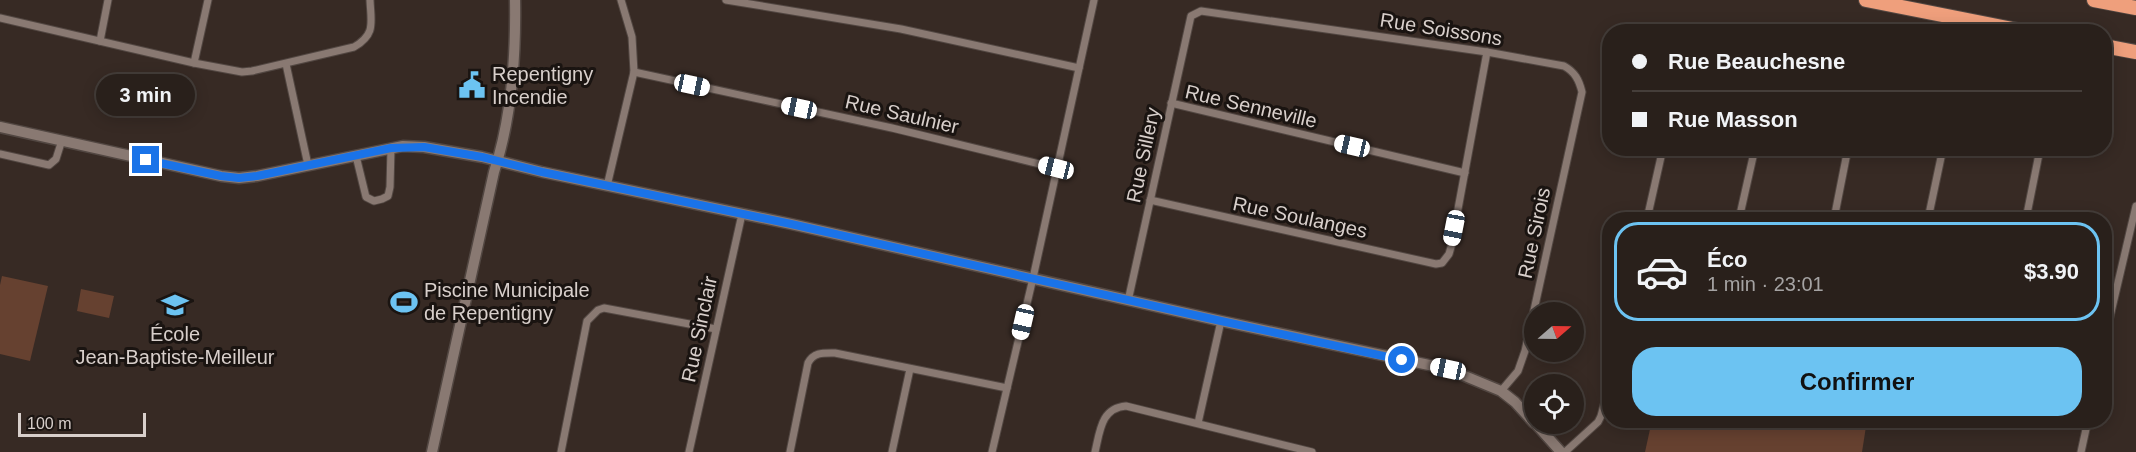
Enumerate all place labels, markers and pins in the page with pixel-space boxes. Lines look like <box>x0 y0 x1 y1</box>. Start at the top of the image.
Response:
place label: Repentigny Incendie <box>492 63 593 108</box>
public building icon: Repentigny Incendie <box>457 70 487 100</box>
place label: Piscine Municipale de Repentigny <box>424 279 590 324</box>
sports icon: Piscine Municipale de Repentigny <box>389 287 419 317</box>
school or university icon: École Jean-Baptiste-Meilleur <box>160 290 190 320</box>
place label: École Jean-Baptiste-Meilleur <box>76 323 275 368</box>

